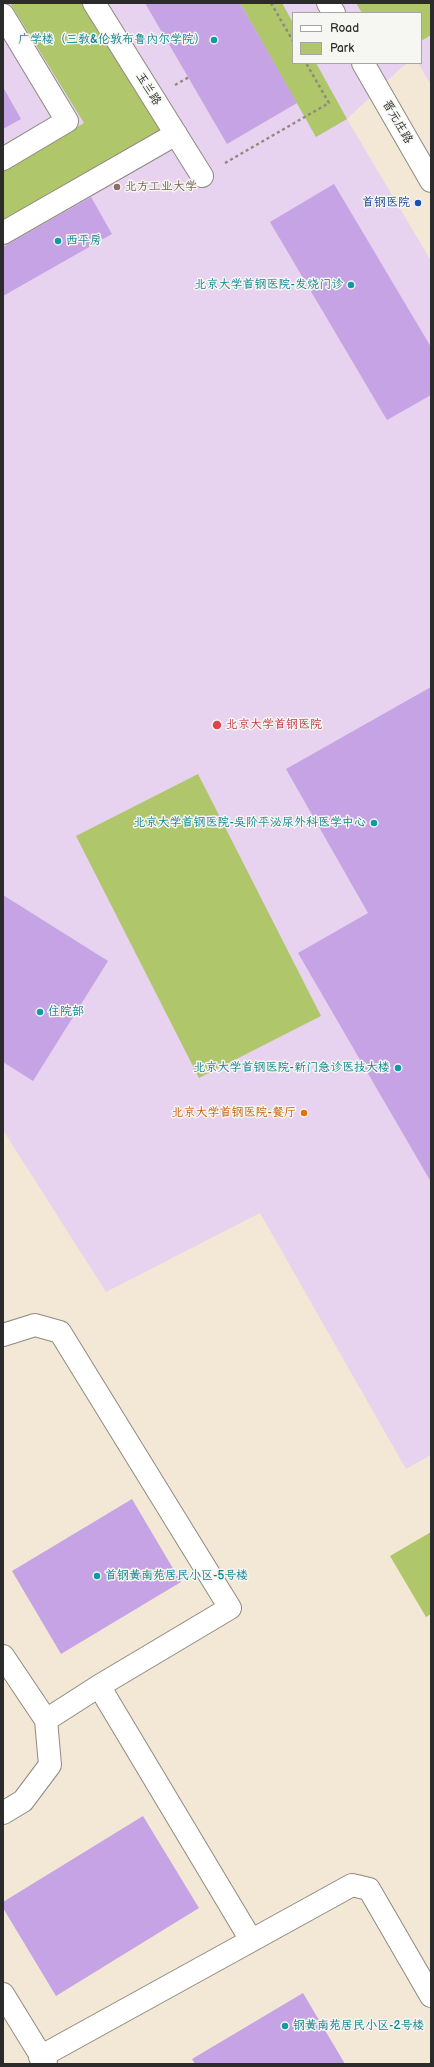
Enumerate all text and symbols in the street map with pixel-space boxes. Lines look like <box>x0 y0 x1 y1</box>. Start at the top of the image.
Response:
legend <box>292 12 422 64</box>
text: Road <box>330 21 359 36</box>
place label: 广学楼（三教&伦敦布鲁内尔学院） <box>18 33 206 47</box>
marker: 广学楼（三教&伦敦布鲁内尔学院） <box>209 35 219 45</box>
text: Park <box>330 41 354 56</box>
street label: 玉兰路 <box>132 70 164 108</box>
street label: 晋元庄路 <box>379 98 415 146</box>
place label: 北方工业大学 <box>125 180 197 194</box>
marker: 北方工业大学 <box>112 182 122 192</box>
place label: 首钢医院 <box>362 196 410 210</box>
marker: 首钢医院 <box>413 198 423 208</box>
place label: 西平房 <box>66 234 102 248</box>
marker: 西平房 <box>53 236 63 246</box>
place label: 北京大学首钢医院-发烧门诊 <box>195 278 343 292</box>
marker: 北京大学首钢医院-发烧门诊 <box>346 280 356 290</box>
place label: 北京大学首钢医院 <box>226 718 322 732</box>
marker: 北京大学首钢医院 <box>211 719 223 731</box>
place label: 北京大学首钢医院-吴阶平泌尿外科医学中心 <box>134 816 366 830</box>
marker: 北京大学首钢医院-吴阶平泌尿外科医学中心 <box>369 818 379 828</box>
place label: 住院部 <box>48 1005 84 1019</box>
marker: 住院部 <box>35 1007 45 1017</box>
place label: 北京大学首钢医院-新门急诊医技大楼 <box>194 1061 390 1075</box>
marker: 北京大学首钢医院-新门急诊医技大楼 <box>393 1063 403 1073</box>
place label: 北京大学首钢医院-餐厅 <box>172 1106 296 1120</box>
marker: 北京大学首钢医院-餐厅 <box>299 1108 309 1118</box>
place label: 首钢黄南苑居民小区-5号楼 <box>105 1569 248 1583</box>
marker: 首钢黄南苑居民小区-5号楼 <box>92 1571 102 1581</box>
place label: 钢黄南苑居民小区-2号楼 <box>293 2019 424 2033</box>
marker: 钢黄南苑居民小区-2号楼 <box>280 2021 290 2031</box>

